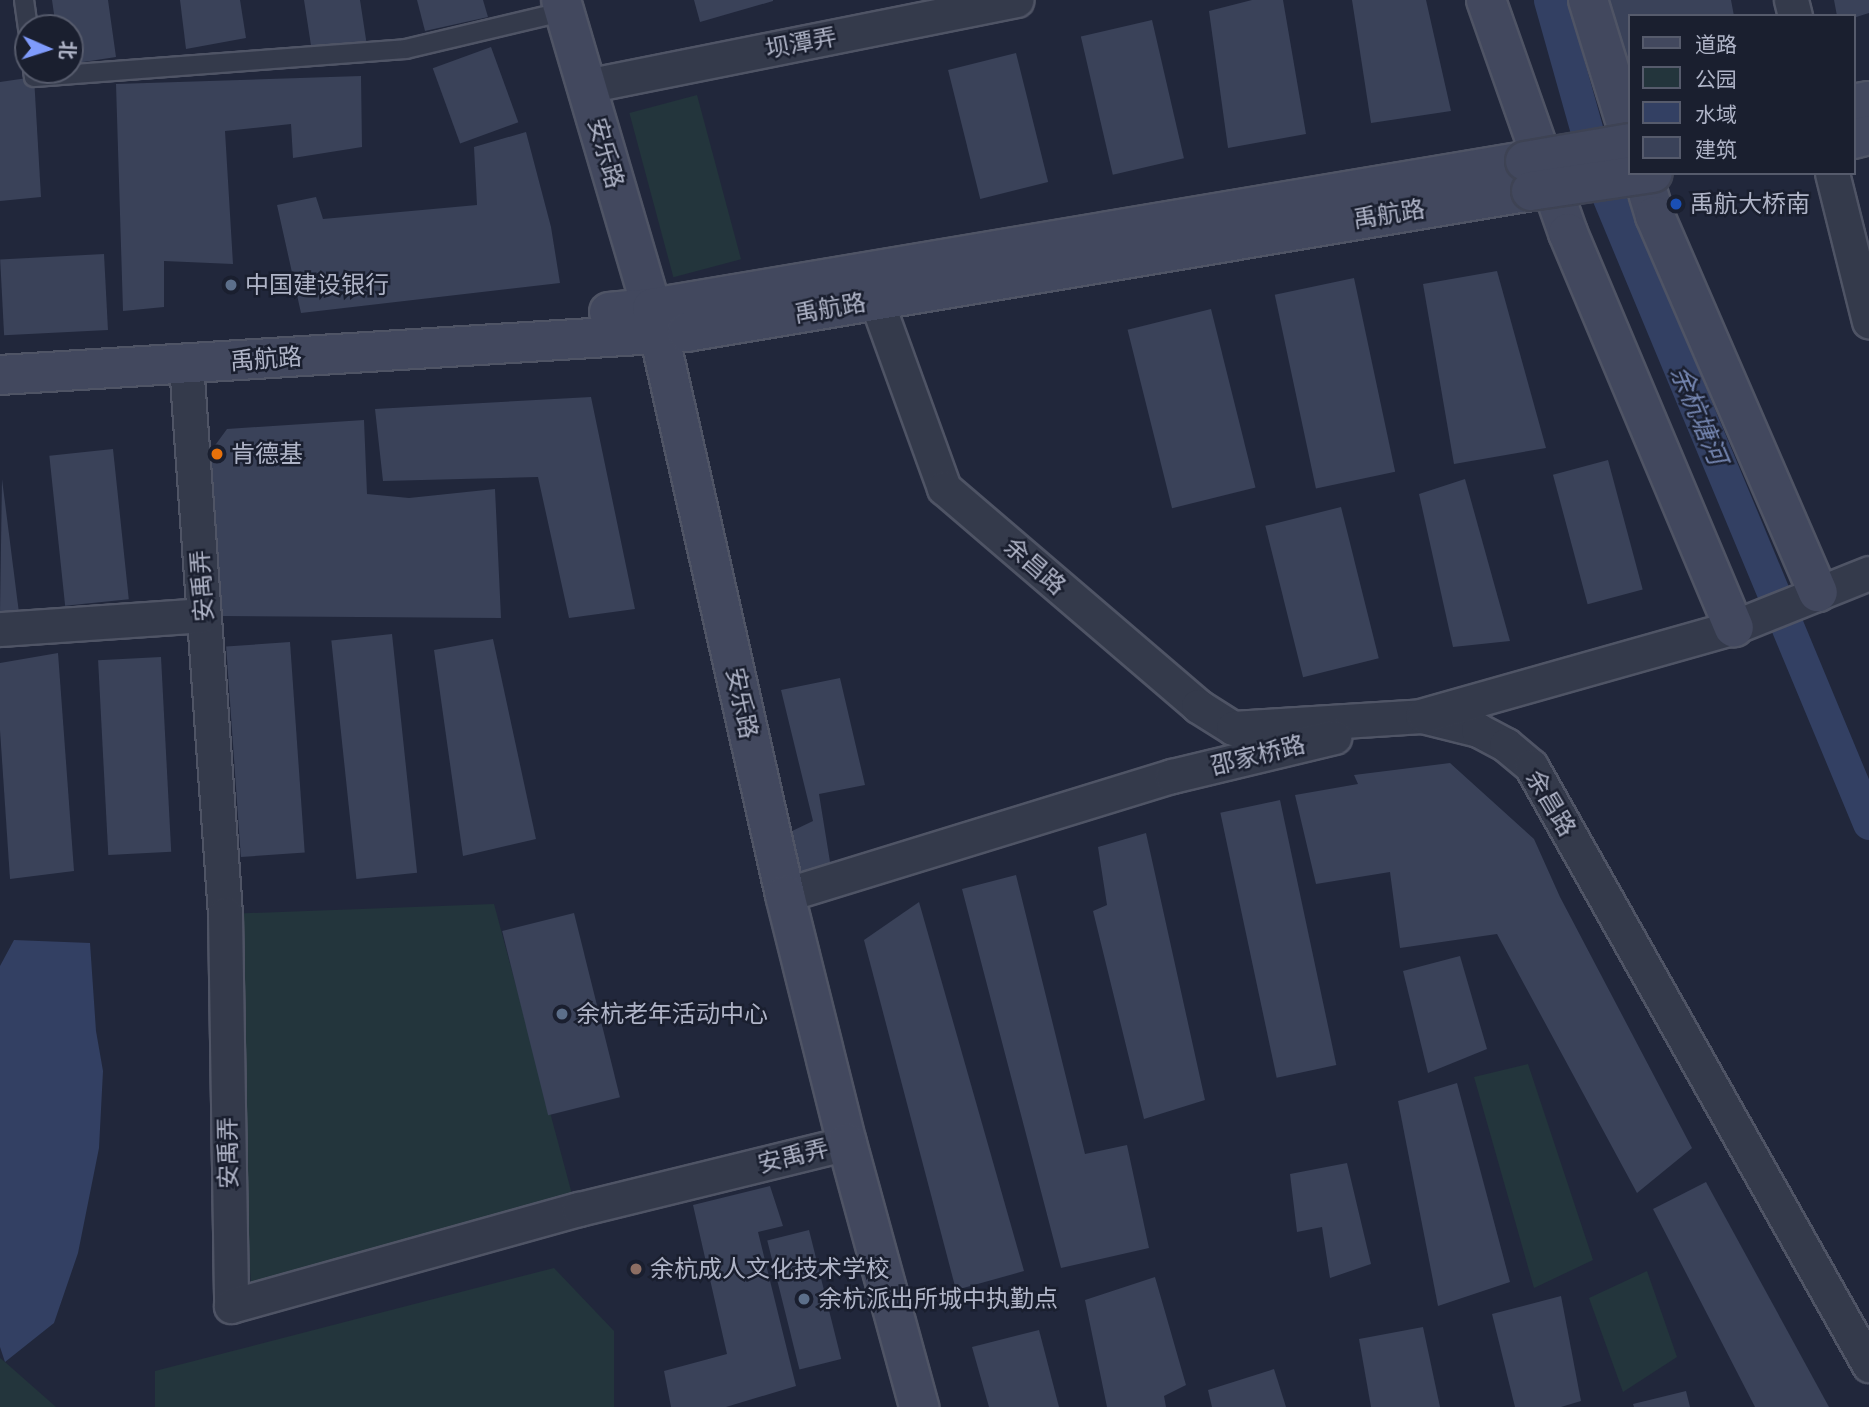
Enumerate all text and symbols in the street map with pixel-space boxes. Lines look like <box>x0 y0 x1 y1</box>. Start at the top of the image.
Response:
north arrow <box>14 14 84 84</box>
legend <box>1628 14 1855 175</box>
street label: 坝潭弄 <box>763 22 839 64</box>
text: 道路 <box>1695 31 1737 57</box>
text: 北 <box>55 40 80 60</box>
text: 公园 <box>1695 66 1737 92</box>
text: 水域 <box>1695 101 1737 127</box>
street label: 安乐路 <box>582 114 630 192</box>
text: 建筑 <box>1695 136 1737 162</box>
place label: 禹航大桥南 <box>1690 190 1810 218</box>
street label: 禹航路 <box>1351 194 1427 234</box>
marker: 禹航大桥南 <box>1668 196 1684 212</box>
place label: 中国建设银行 <box>245 271 389 299</box>
marker: 中国建设银行 <box>223 277 239 293</box>
street label: 禹航路 <box>792 288 868 328</box>
street label: 禹航路 <box>229 342 303 376</box>
water label: 余杭塘河 <box>1664 361 1734 469</box>
place label: 肯德基 <box>231 440 303 468</box>
marker: 肯德基 <box>209 446 225 462</box>
street label: 余昌路 <box>998 532 1072 600</box>
street label: 安禹弄 <box>185 549 219 623</box>
street label: 安乐路 <box>720 665 764 741</box>
street label: 邵家桥路 <box>1208 729 1308 781</box>
street label: 余昌路 <box>1520 765 1582 841</box>
place label: 余杭老年活动中心 <box>576 1000 768 1028</box>
marker: 余杭老年活动中心 <box>554 1006 570 1022</box>
street label: 安禹弄 <box>213 1117 243 1189</box>
street label: 安禹弄 <box>755 1133 831 1179</box>
place label: 余杭成人文化技术学校 <box>650 1255 890 1283</box>
marker: 余杭成人文化技术学校 <box>628 1261 644 1277</box>
place label: 余杭派出所城中执勤点 <box>818 1285 1058 1313</box>
marker: 余杭派出所城中执勤点 <box>796 1291 812 1307</box>

